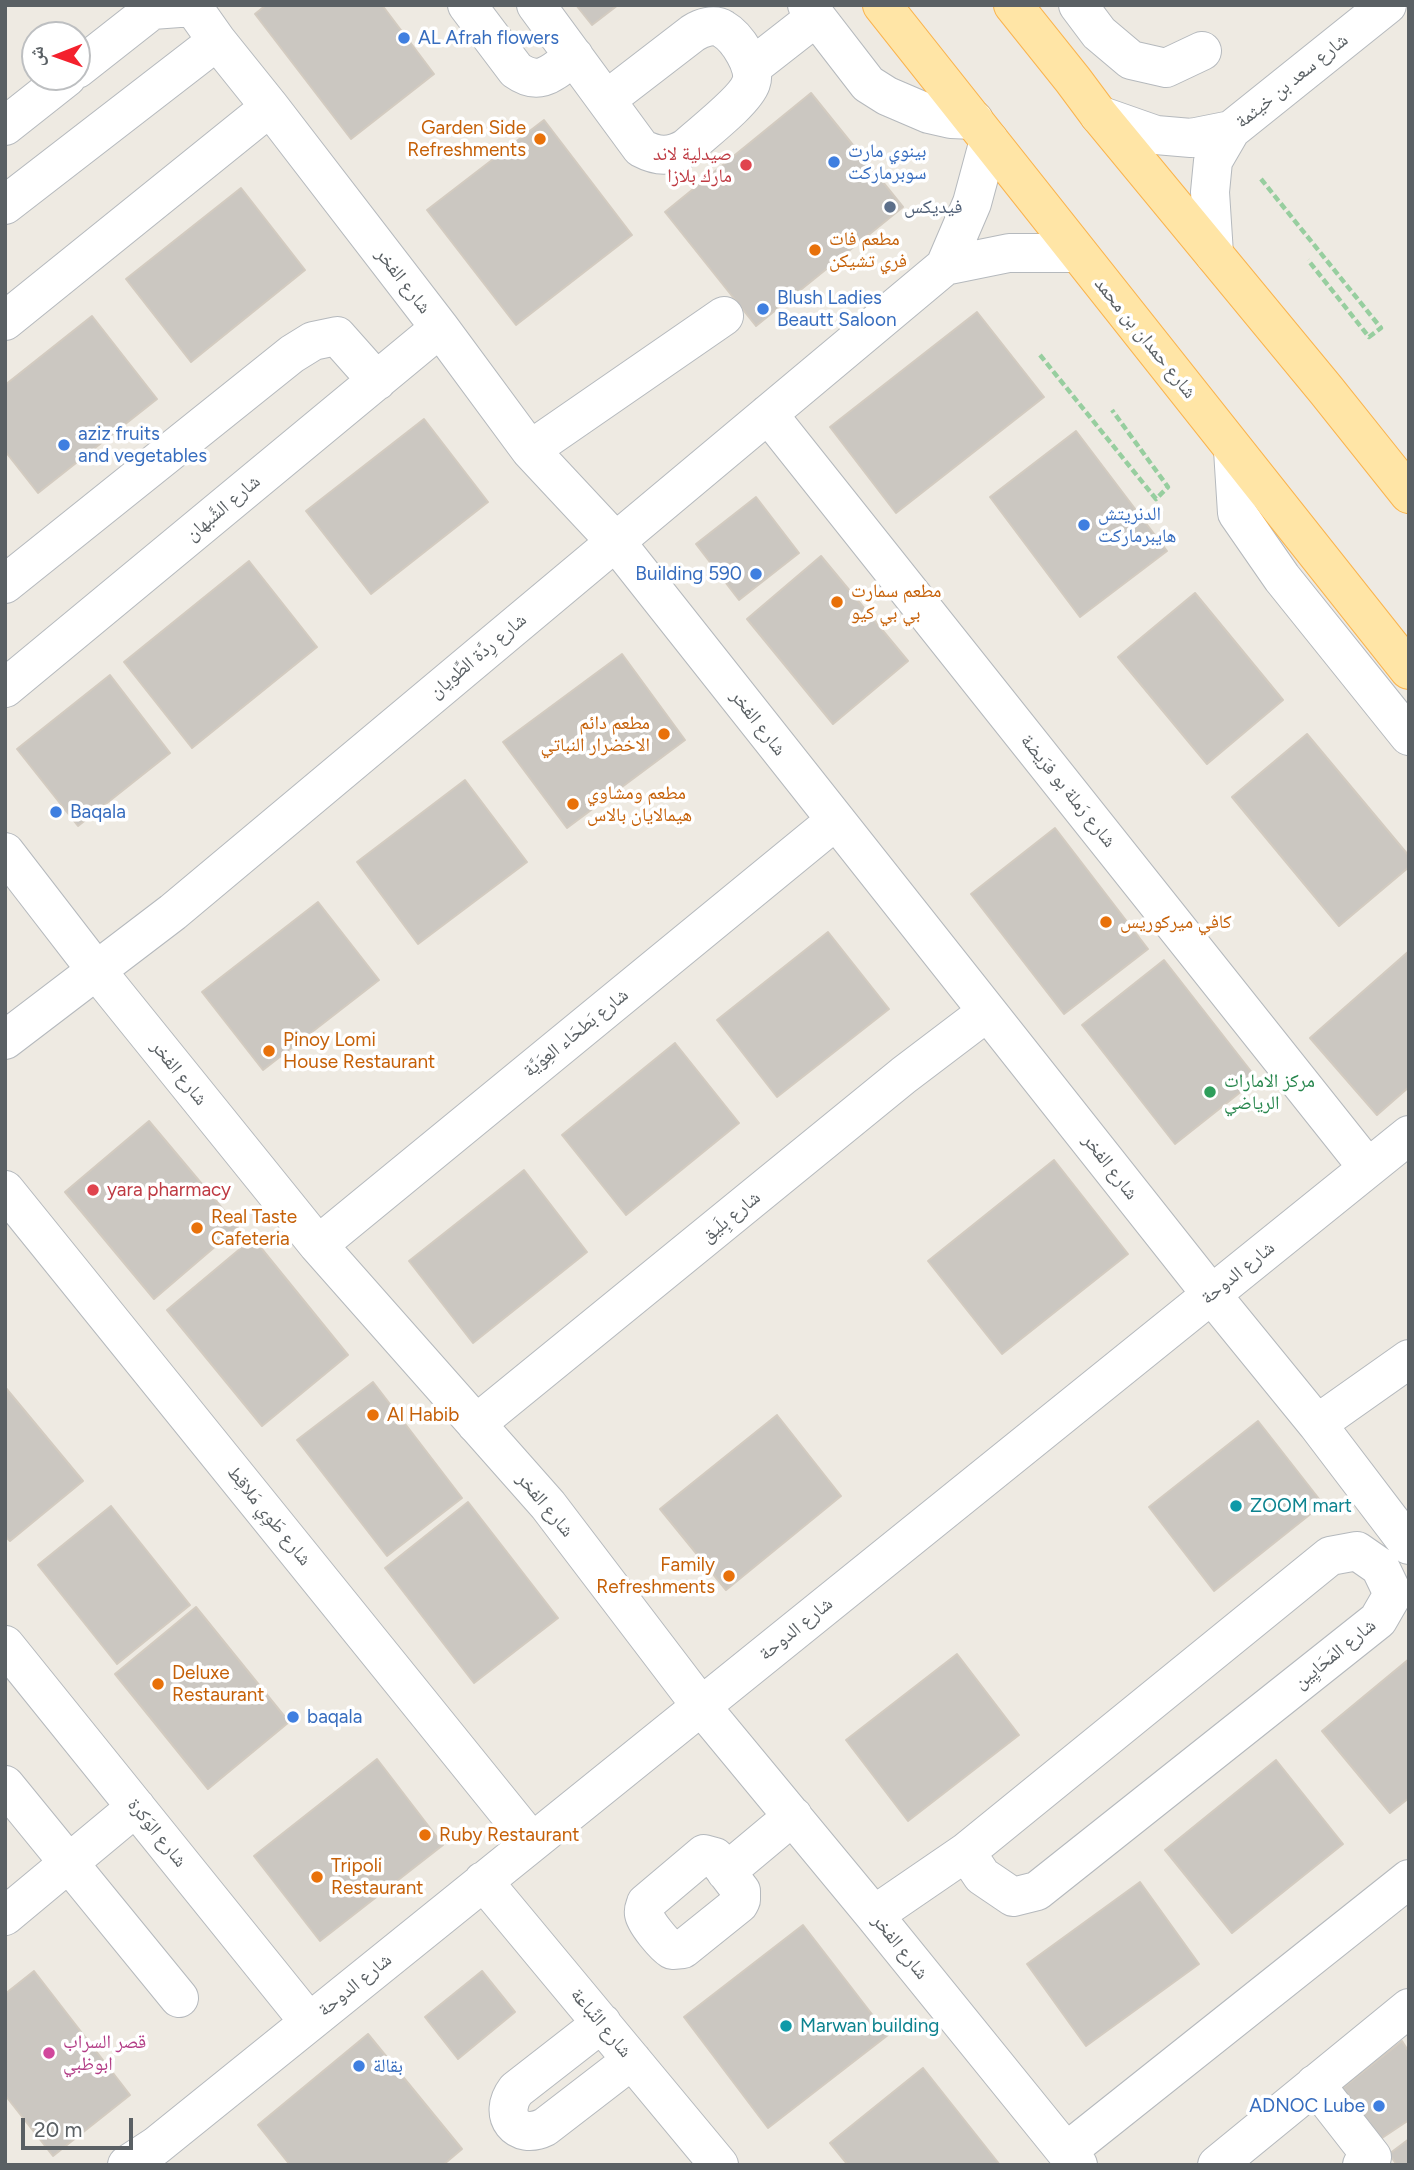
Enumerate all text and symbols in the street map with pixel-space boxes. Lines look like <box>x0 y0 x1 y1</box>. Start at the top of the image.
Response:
north arrow <box>21 21 91 91</box>
place label: AL Afrah flowers <box>418 27 559 49</box>
street label: شارع سعد بن خيثمة <box>1231 29 1353 133</box>
marker: AL Afrah flowers <box>396 30 412 46</box>
text: ش <box>25 46 48 67</box>
place label: Garden Side Refreshments <box>407 117 526 161</box>
marker: Garden Side Refreshments <box>532 131 548 147</box>
place label: بينوي مارت سوبرماركت <box>848 140 927 184</box>
place label: صيدلية لاند مارك بلازا <box>653 143 732 187</box>
marker: بينوي مارت سوبرماركت <box>826 154 842 170</box>
marker: صيدلية لاند مارك بلازا <box>738 157 754 173</box>
place label: فيديكس <box>904 196 962 218</box>
marker: فيديكس <box>882 199 898 215</box>
place label: مطعم فات فري تشيكن <box>829 228 907 272</box>
marker: مطعم فات فري تشيكن <box>807 242 823 258</box>
street label: شارع الفخر <box>370 244 436 318</box>
street label: شارع حمدان بن محمد <box>1089 273 1201 403</box>
place label: Blush Ladies Beautt Saloon <box>777 287 897 331</box>
marker: Blush Ladies Beautt Saloon <box>755 301 771 317</box>
place label: aziz fruits and vegetables <box>78 423 207 467</box>
marker: aziz fruits and vegetables <box>56 437 72 453</box>
street label: شارع الشَّبهان <box>181 470 265 546</box>
place label: الدنريتش هايبرماركت <box>1098 503 1176 547</box>
marker: الدنريتش هايبرماركت <box>1076 517 1092 533</box>
place label: Building 590 <box>635 563 742 585</box>
marker: Building 590 <box>748 566 764 582</box>
place label: مطعم سمارت بي بي كيو <box>851 580 941 624</box>
marker: مطعم سمارت بي بي كيو <box>829 594 845 610</box>
street label: شارع رِدَّة الطِّويان <box>425 609 531 703</box>
street label: شارع الفخر <box>725 686 791 760</box>
place label: مطعم دائم الاخضرار النباتي <box>541 712 650 756</box>
marker: مطعم دائم الاخضرار النباتي <box>656 726 672 742</box>
street label: شارع رَملة بو فرَيضة <box>1015 730 1121 852</box>
place label: مطعم ومشاوي هيمالايان بالاس <box>587 782 692 826</box>
marker: مطعم ومشاوي هيمالايان بالاس <box>565 796 581 812</box>
place label: Baqala <box>70 801 126 823</box>
marker: Baqala <box>48 804 64 820</box>
place label: كافي ميركوريس <box>1120 911 1232 933</box>
marker: كافي ميركوريس <box>1098 914 1114 930</box>
street label: شارع بَطحَاء العِوَيَّة <box>519 984 633 1082</box>
place label: Pinoy Lomi House Restaurant <box>283 1029 435 1073</box>
street label: شارع الفخر <box>146 1036 212 1110</box>
marker: Pinoy Lomi House Restaurant <box>261 1043 277 1059</box>
place label: مركز الامارات الرياضي <box>1224 1070 1315 1114</box>
marker: مركز الامارات الرياضي <box>1202 1084 1218 1100</box>
street label: شارع الفخر <box>1077 1130 1143 1204</box>
place label: yara pharmacy <box>107 1179 231 1201</box>
marker: yara pharmacy <box>85 1182 101 1198</box>
street label: شارع بِلَيق <box>697 1186 765 1248</box>
place label: Real Taste Cafeteria <box>211 1206 297 1250</box>
marker: Real Taste Cafeteria <box>189 1220 205 1236</box>
street label: شارع الدوحة <box>1197 1236 1279 1310</box>
place label: Al Habib <box>387 1404 459 1426</box>
marker: Al Habib <box>365 1407 381 1423</box>
street label: شارع طَوِي مَلاقِط <box>222 1462 316 1570</box>
street label: شارع الفخر <box>512 1468 578 1542</box>
place label: ZOOM mart <box>1250 1495 1352 1517</box>
marker: ZOOM mart <box>1228 1498 1244 1514</box>
place label: Family Refreshments <box>596 1554 715 1598</box>
marker: Family Refreshments <box>721 1568 737 1584</box>
street label: شارع الدوحة <box>755 1592 837 1666</box>
street label: شارع المَحَايِين <box>1289 1614 1381 1694</box>
place label: Deluxe Restaurant <box>172 1662 264 1706</box>
marker: Deluxe Restaurant <box>150 1676 166 1692</box>
place label: baqala <box>307 1706 362 1728</box>
marker: baqala <box>285 1709 301 1725</box>
street label: شارع الوَكرة <box>122 1794 192 1872</box>
place label: Ruby Restaurant <box>439 1824 580 1846</box>
marker: Ruby Restaurant <box>417 1827 433 1843</box>
place label: Tripoli Restaurant <box>331 1855 423 1899</box>
marker: Tripoli Restaurant <box>309 1869 325 1885</box>
street label: شارع الفخر <box>867 1910 933 1984</box>
street label: شارع الدوحة <box>314 1948 396 2022</box>
street label: شارع النَّباعة <box>565 1984 637 2062</box>
place label: Marwan building <box>800 2015 939 2037</box>
marker: Marwan building <box>778 2018 794 2034</box>
place label: قصر السراب ابوظبي <box>63 2031 146 2075</box>
marker: قصر السراب ابوظبي <box>41 2045 57 2061</box>
place label: بقالة <box>373 2055 403 2077</box>
marker: بقالة <box>351 2058 367 2074</box>
place label: ADNOC Lube <box>1249 2095 1365 2117</box>
marker: ADNOC Lube <box>1371 2098 1387 2114</box>
scale bar <box>24 2104 136 2148</box>
text: 20 m <box>34 2117 82 2142</box>

